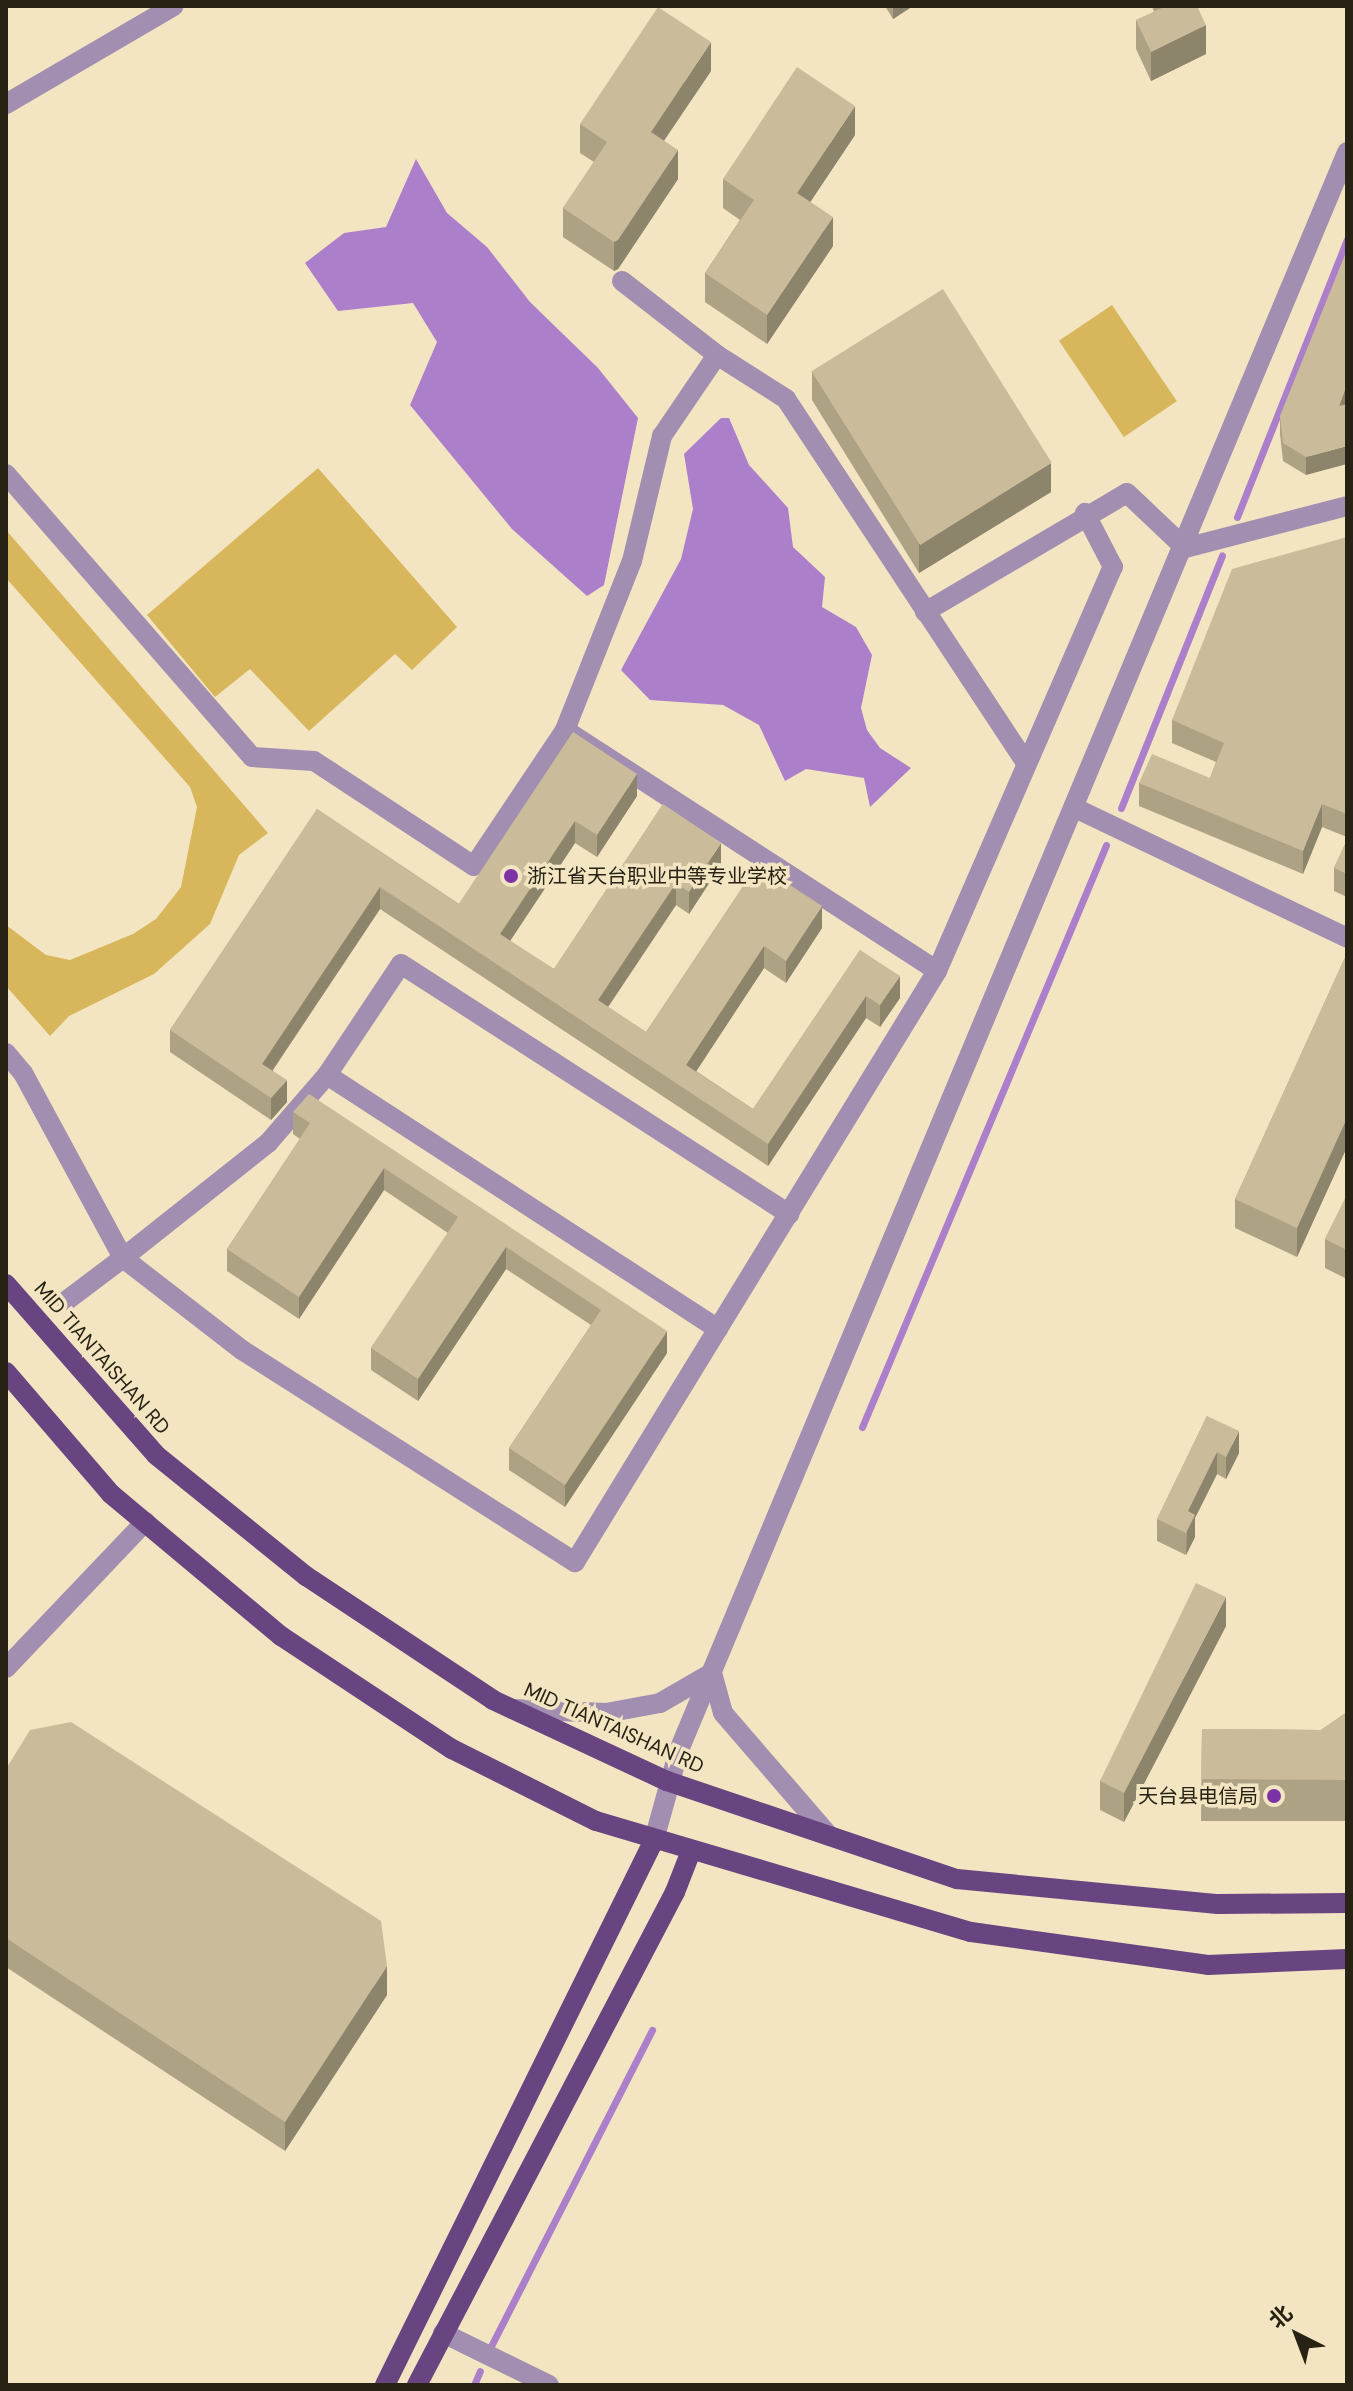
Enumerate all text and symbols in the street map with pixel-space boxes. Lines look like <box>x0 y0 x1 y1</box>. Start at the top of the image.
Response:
place label: 浙江省天台职业中等专业学校 <box>527 864 787 888</box>
marker: 浙江省天台职业中等专业学校 <box>502 867 520 885</box>
street label: MID TIANTAISHAN RD <box>29 1277 175 1439</box>
street label: MID TIANTAISHAN RD <box>520 1677 708 1779</box>
place label: 天台县电信局 <box>1138 1784 1258 1808</box>
marker: 天台县电信局 <box>1265 1787 1283 1805</box>
north arrow <box>1257 2295 1337 2375</box>
text: 北 <box>1263 2299 1298 2335</box>

